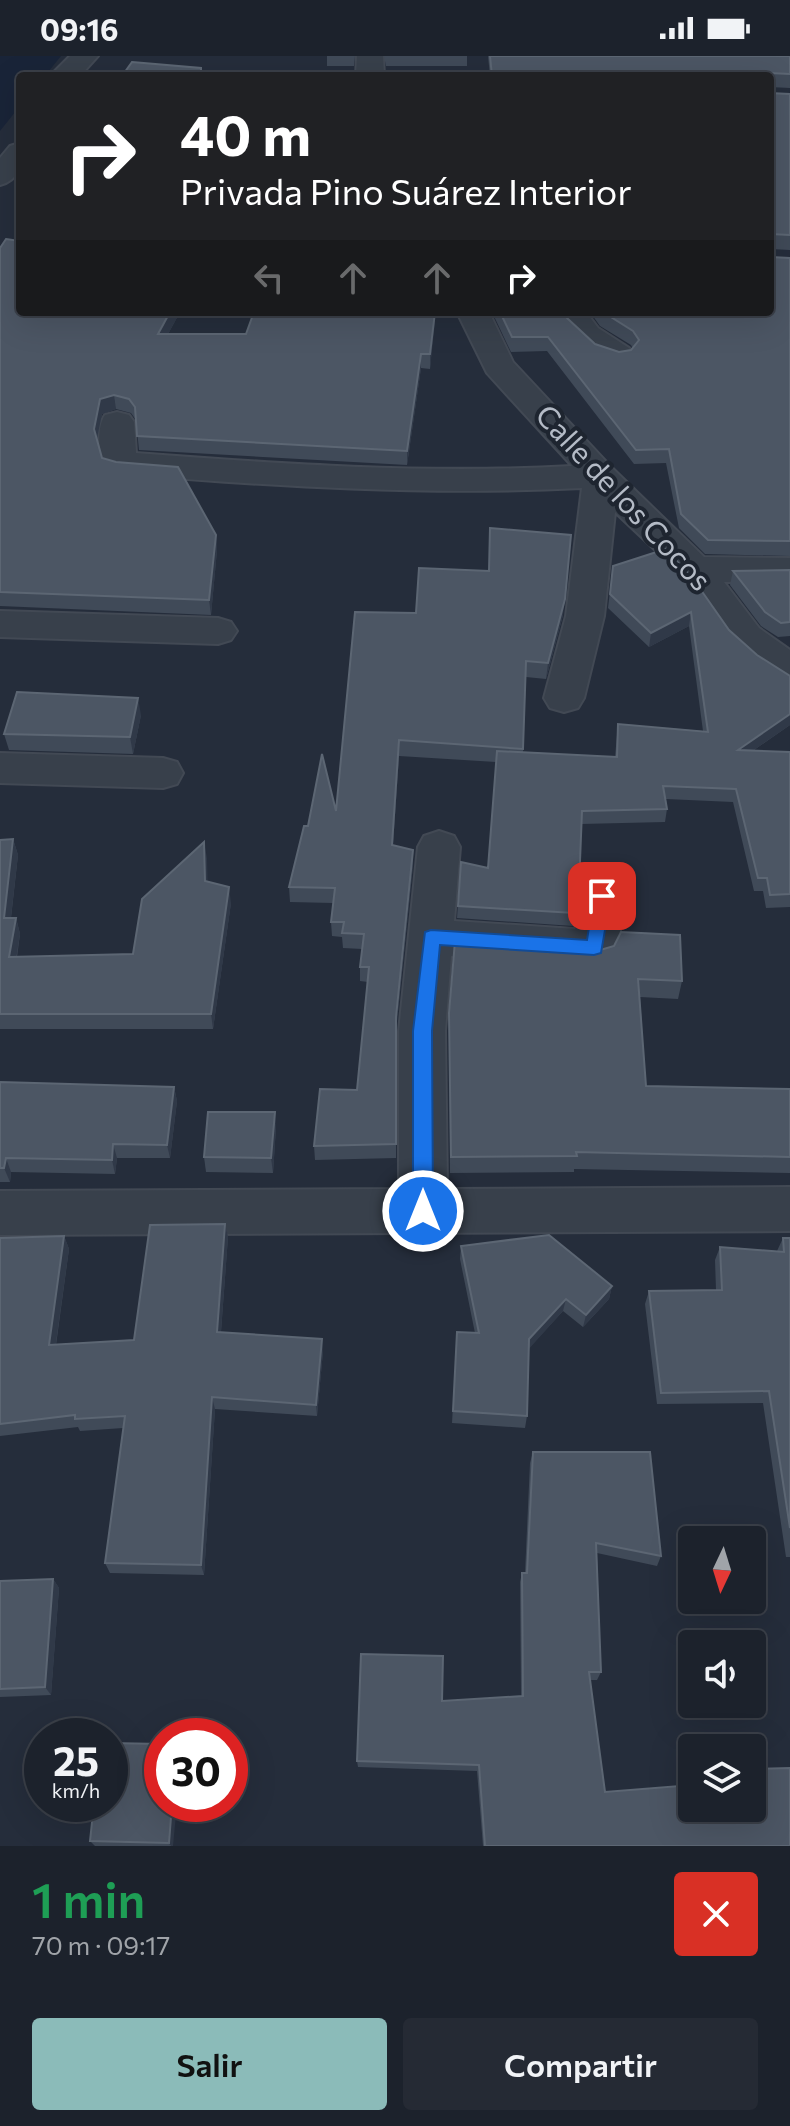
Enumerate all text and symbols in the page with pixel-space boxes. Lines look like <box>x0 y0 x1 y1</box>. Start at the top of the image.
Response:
text: 09:16 <box>40 10 118 47</box>
text: 40 m <box>180 99 311 168</box>
icon: right <box>48 104 152 208</box>
text: Privada Pino Suárez Interior <box>180 168 632 212</box>
icon: left <box>247 256 291 300</box>
icon: ahead <box>331 256 375 300</box>
icon: ahead <box>415 256 459 300</box>
icon: right <box>499 256 543 300</box>
street label: Calle de los Cocos <box>529 395 721 597</box>
pin <box>568 862 636 930</box>
icon: arrive <box>580 874 624 918</box>
position arrow <box>381 1169 465 1253</box>
north arrow <box>678 1526 766 1614</box>
map controls <box>678 1526 766 1822</box>
button: sound <box>678 1630 766 1718</box>
speed limit sign: 30 <box>144 1718 248 1822</box>
button: layers <box>678 1734 766 1822</box>
text: 25 <box>53 1735 99 1784</box>
text: km/h <box>52 1778 100 1802</box>
text: 1 min <box>32 1869 145 1928</box>
button: close <box>674 1872 758 1956</box>
text: 70 m · 09:17 <box>32 1929 170 1960</box>
button: Salir <box>32 2018 387 2110</box>
button: Compartir <box>403 2018 758 2110</box>

